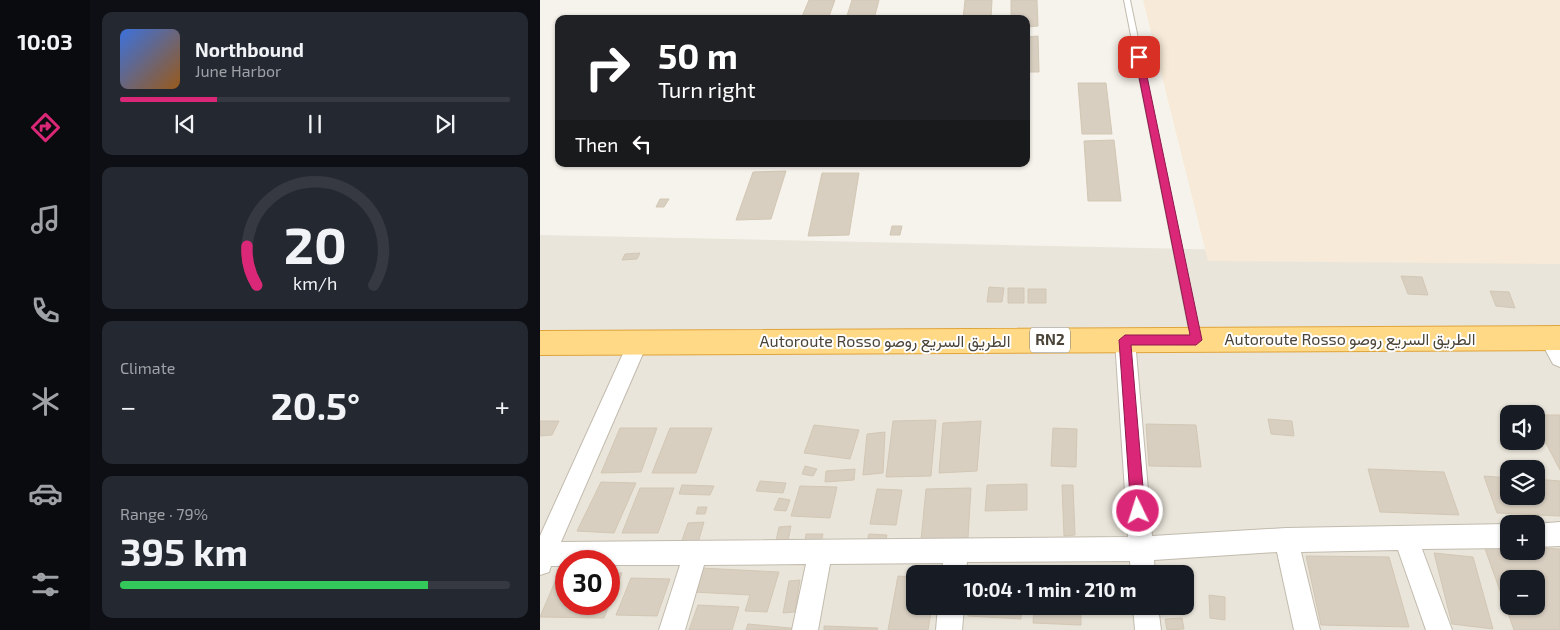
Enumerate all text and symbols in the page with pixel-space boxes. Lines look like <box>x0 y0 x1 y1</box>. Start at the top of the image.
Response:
text: 10:03 <box>17 28 73 54</box>
text: 50 m <box>658 34 738 76</box>
icon: right <box>575 35 640 100</box>
pin <box>1118 36 1160 78</box>
text: Northbound <box>195 38 304 61</box>
icon: arrive <box>1125 43 1153 71</box>
text: June Harbor <box>195 61 282 80</box>
text: Turn right <box>658 76 756 102</box>
icon: directions <box>28 110 63 145</box>
icon: previous <box>171 110 199 138</box>
icon: pause <box>301 110 329 138</box>
icon: next <box>431 110 459 138</box>
icon: left <box>628 130 656 158</box>
text: Then <box>575 133 618 156</box>
icon: music <box>28 202 63 237</box>
text: 20 <box>283 212 347 274</box>
text: km/h <box>293 272 337 294</box>
icon: phone <box>28 293 63 328</box>
road number: RN2 <box>1030 328 1070 352</box>
street label: Autoroute Rosso الطريق السريع روصو <box>1225 329 1475 351</box>
street label: Autoroute Rosso الطريق السريع روصو <box>760 331 1010 353</box>
text: Climate <box>120 358 175 377</box>
text: 20.5° <box>271 382 360 428</box>
icon: climate <box>28 384 63 419</box>
text: − <box>120 389 136 423</box>
text: + <box>495 389 510 423</box>
map controls <box>1500 405 1545 615</box>
button: sound <box>1500 405 1545 450</box>
button: layers <box>1500 460 1545 505</box>
icon: car <box>28 476 63 511</box>
position arrow <box>1111 484 1163 536</box>
text: Range · 79% <box>120 504 208 523</box>
button: + <box>1500 515 1545 560</box>
text: 395 km <box>120 528 248 574</box>
speed limit sign: 30 <box>555 550 620 615</box>
icon: filters <box>28 567 63 602</box>
button: − <box>1500 570 1545 615</box>
text: 10:04 · 1 min · 210 m <box>964 578 1136 601</box>

